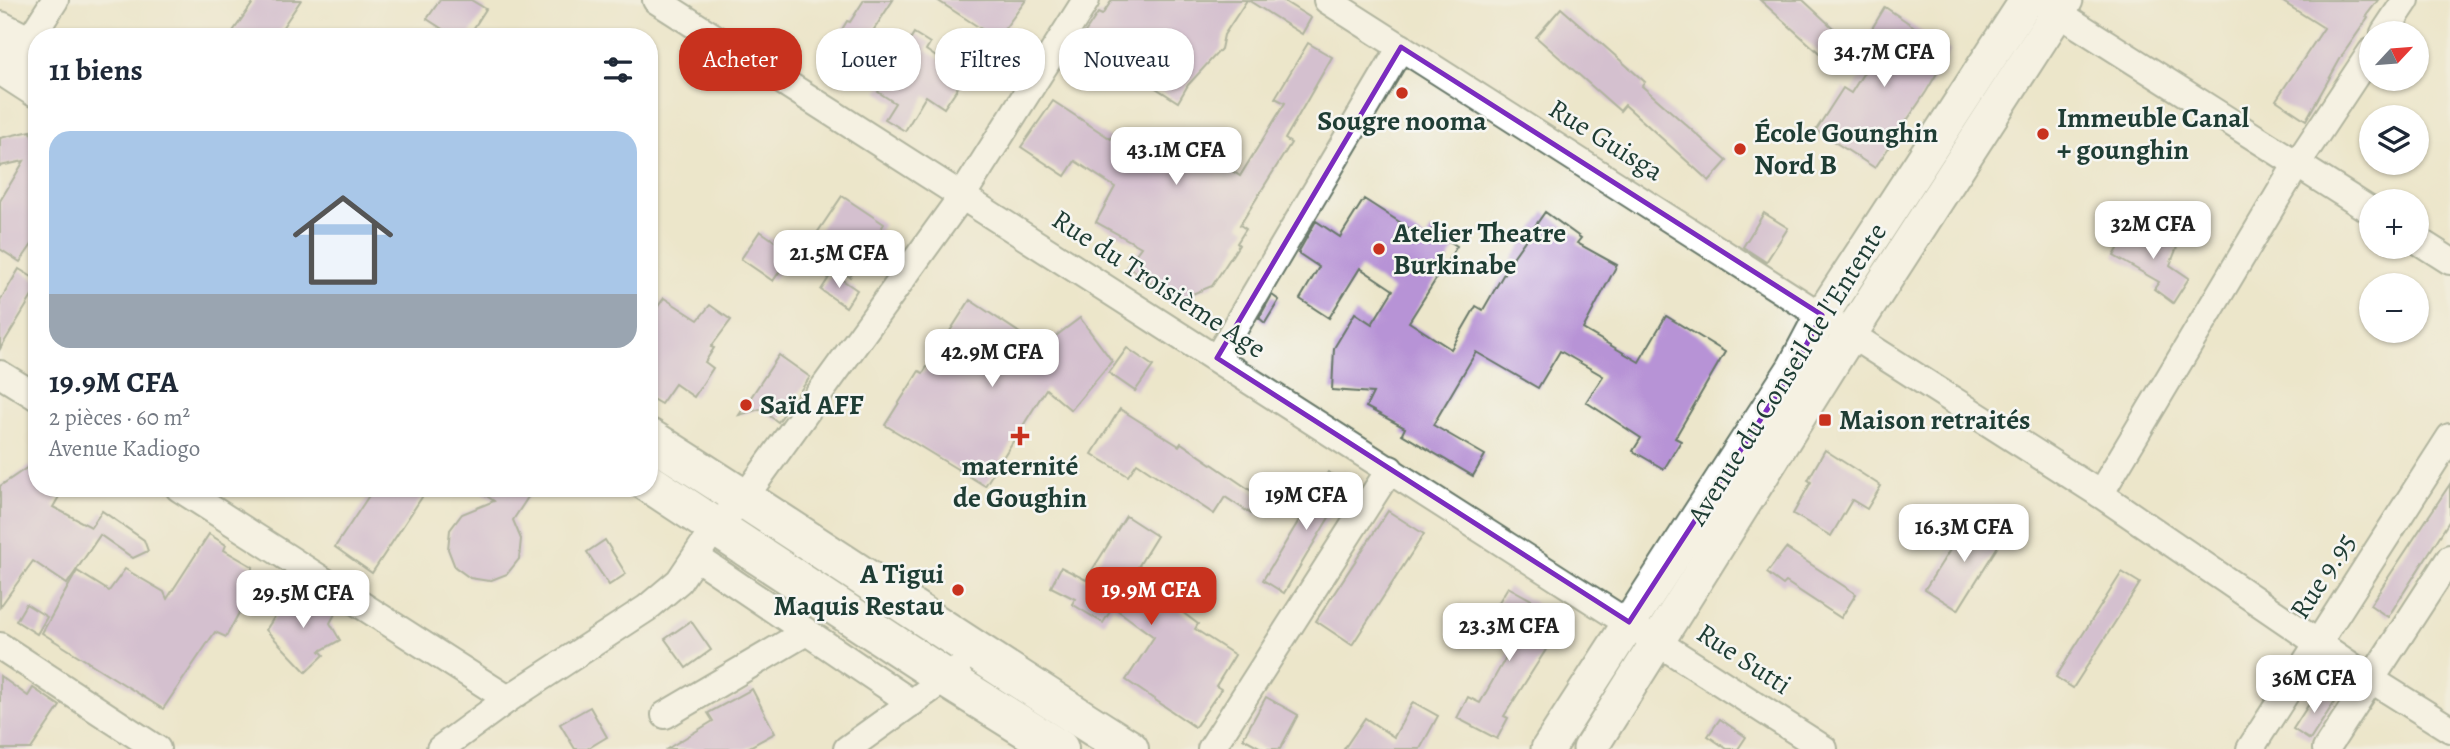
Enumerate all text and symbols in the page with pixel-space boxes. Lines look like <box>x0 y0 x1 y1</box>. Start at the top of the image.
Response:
north arrow <box>2359 21 2429 91</box>
map controls <box>2359 21 2429 343</box>
chip: Acheter <box>679 28 802 91</box>
chip: Louer <box>816 28 921 91</box>
chip: Filtres <box>935 28 1045 91</box>
chip: Nouveau <box>1059 28 1194 91</box>
pin: 34.7M CFA <box>1804 29 1964 89</box>
text: 34.7M CFA <box>1834 36 1934 67</box>
text: 11 biens <box>49 50 143 90</box>
icon: filters <box>599 51 637 89</box>
marker: Sougre nooma <box>1394 85 1410 101</box>
street label: Rue Guisga <box>1541 90 1671 190</box>
place label: Immeuble Canal + gounghin <box>2057 99 2250 169</box>
place label: Sougre nooma <box>1317 102 1487 140</box>
button: layers <box>2359 105 2429 175</box>
place label: École Gounghin Nord B <box>1754 114 1938 184</box>
marker: Immeuble Canal + gounghin <box>2035 126 2051 142</box>
pin: 43.1M CFA <box>1096 128 1256 187</box>
text: 43.1M CFA <box>1127 134 1225 165</box>
marker: École Gounghin Nord B <box>1732 141 1748 157</box>
icon: home <box>280 177 406 303</box>
button: + <box>2359 189 2429 259</box>
street label: Rue du Troisième Age <box>1045 201 1273 367</box>
pin: 32M CFA <box>2088 202 2218 261</box>
text: 32M CFA <box>2111 208 2195 239</box>
place label: Atelier Theatre Burkinabe <box>1392 214 1566 284</box>
street label: Avenue du Conseil de l'Entente <box>1678 216 1896 533</box>
pin: 21.5M CFA <box>759 230 919 290</box>
text: 21.5M CFA <box>790 237 888 268</box>
marker: Atelier Theatre Burkinabe <box>1371 241 1387 257</box>
button: − <box>2359 273 2429 343</box>
pin: 42.9M CFA <box>912 330 1072 389</box>
text: 42.9M CFA <box>941 336 1043 367</box>
text: 19.9M CFA <box>49 362 178 402</box>
place label: Saïd AFF <box>760 386 864 424</box>
marker: Saïd AFF <box>738 397 754 413</box>
place label: Maison retraités <box>1839 401 2031 439</box>
text: 2 pièces · 60 m² <box>49 402 190 433</box>
marker: Maison retraités <box>1817 412 1833 428</box>
marker: maternité de Goughin <box>1010 426 1030 446</box>
text: Avenue Kadiogo <box>49 433 200 464</box>
place label: maternité de Goughin <box>953 447 1087 517</box>
pin: 19M CFA <box>1241 472 1371 532</box>
text: 19M CFA <box>1265 479 1347 510</box>
pin: 16.3M CFA <box>1884 504 2044 564</box>
text: 16.3M CFA <box>1915 511 2013 542</box>
street label: Rue 9.95 <box>2281 526 2365 626</box>
place label: A Tigui Maquis Restau <box>773 555 945 625</box>
pin: 19.9M CFA <box>1071 568 1231 627</box>
pin: 29.5M CFA <box>223 570 383 630</box>
text: 19.9M CFA <box>1101 574 1201 605</box>
text: 29.5M CFA <box>252 577 354 608</box>
marker: A Tigui Maquis Restau <box>950 582 966 598</box>
pin: 23.3M CFA <box>1429 604 1589 663</box>
text: 23.3M CFA <box>1459 610 1559 641</box>
street label: Rue Sutti <box>1689 614 1799 704</box>
pin: 36M CFA <box>2249 656 2379 715</box>
text: 36M CFA <box>2272 662 2356 693</box>

